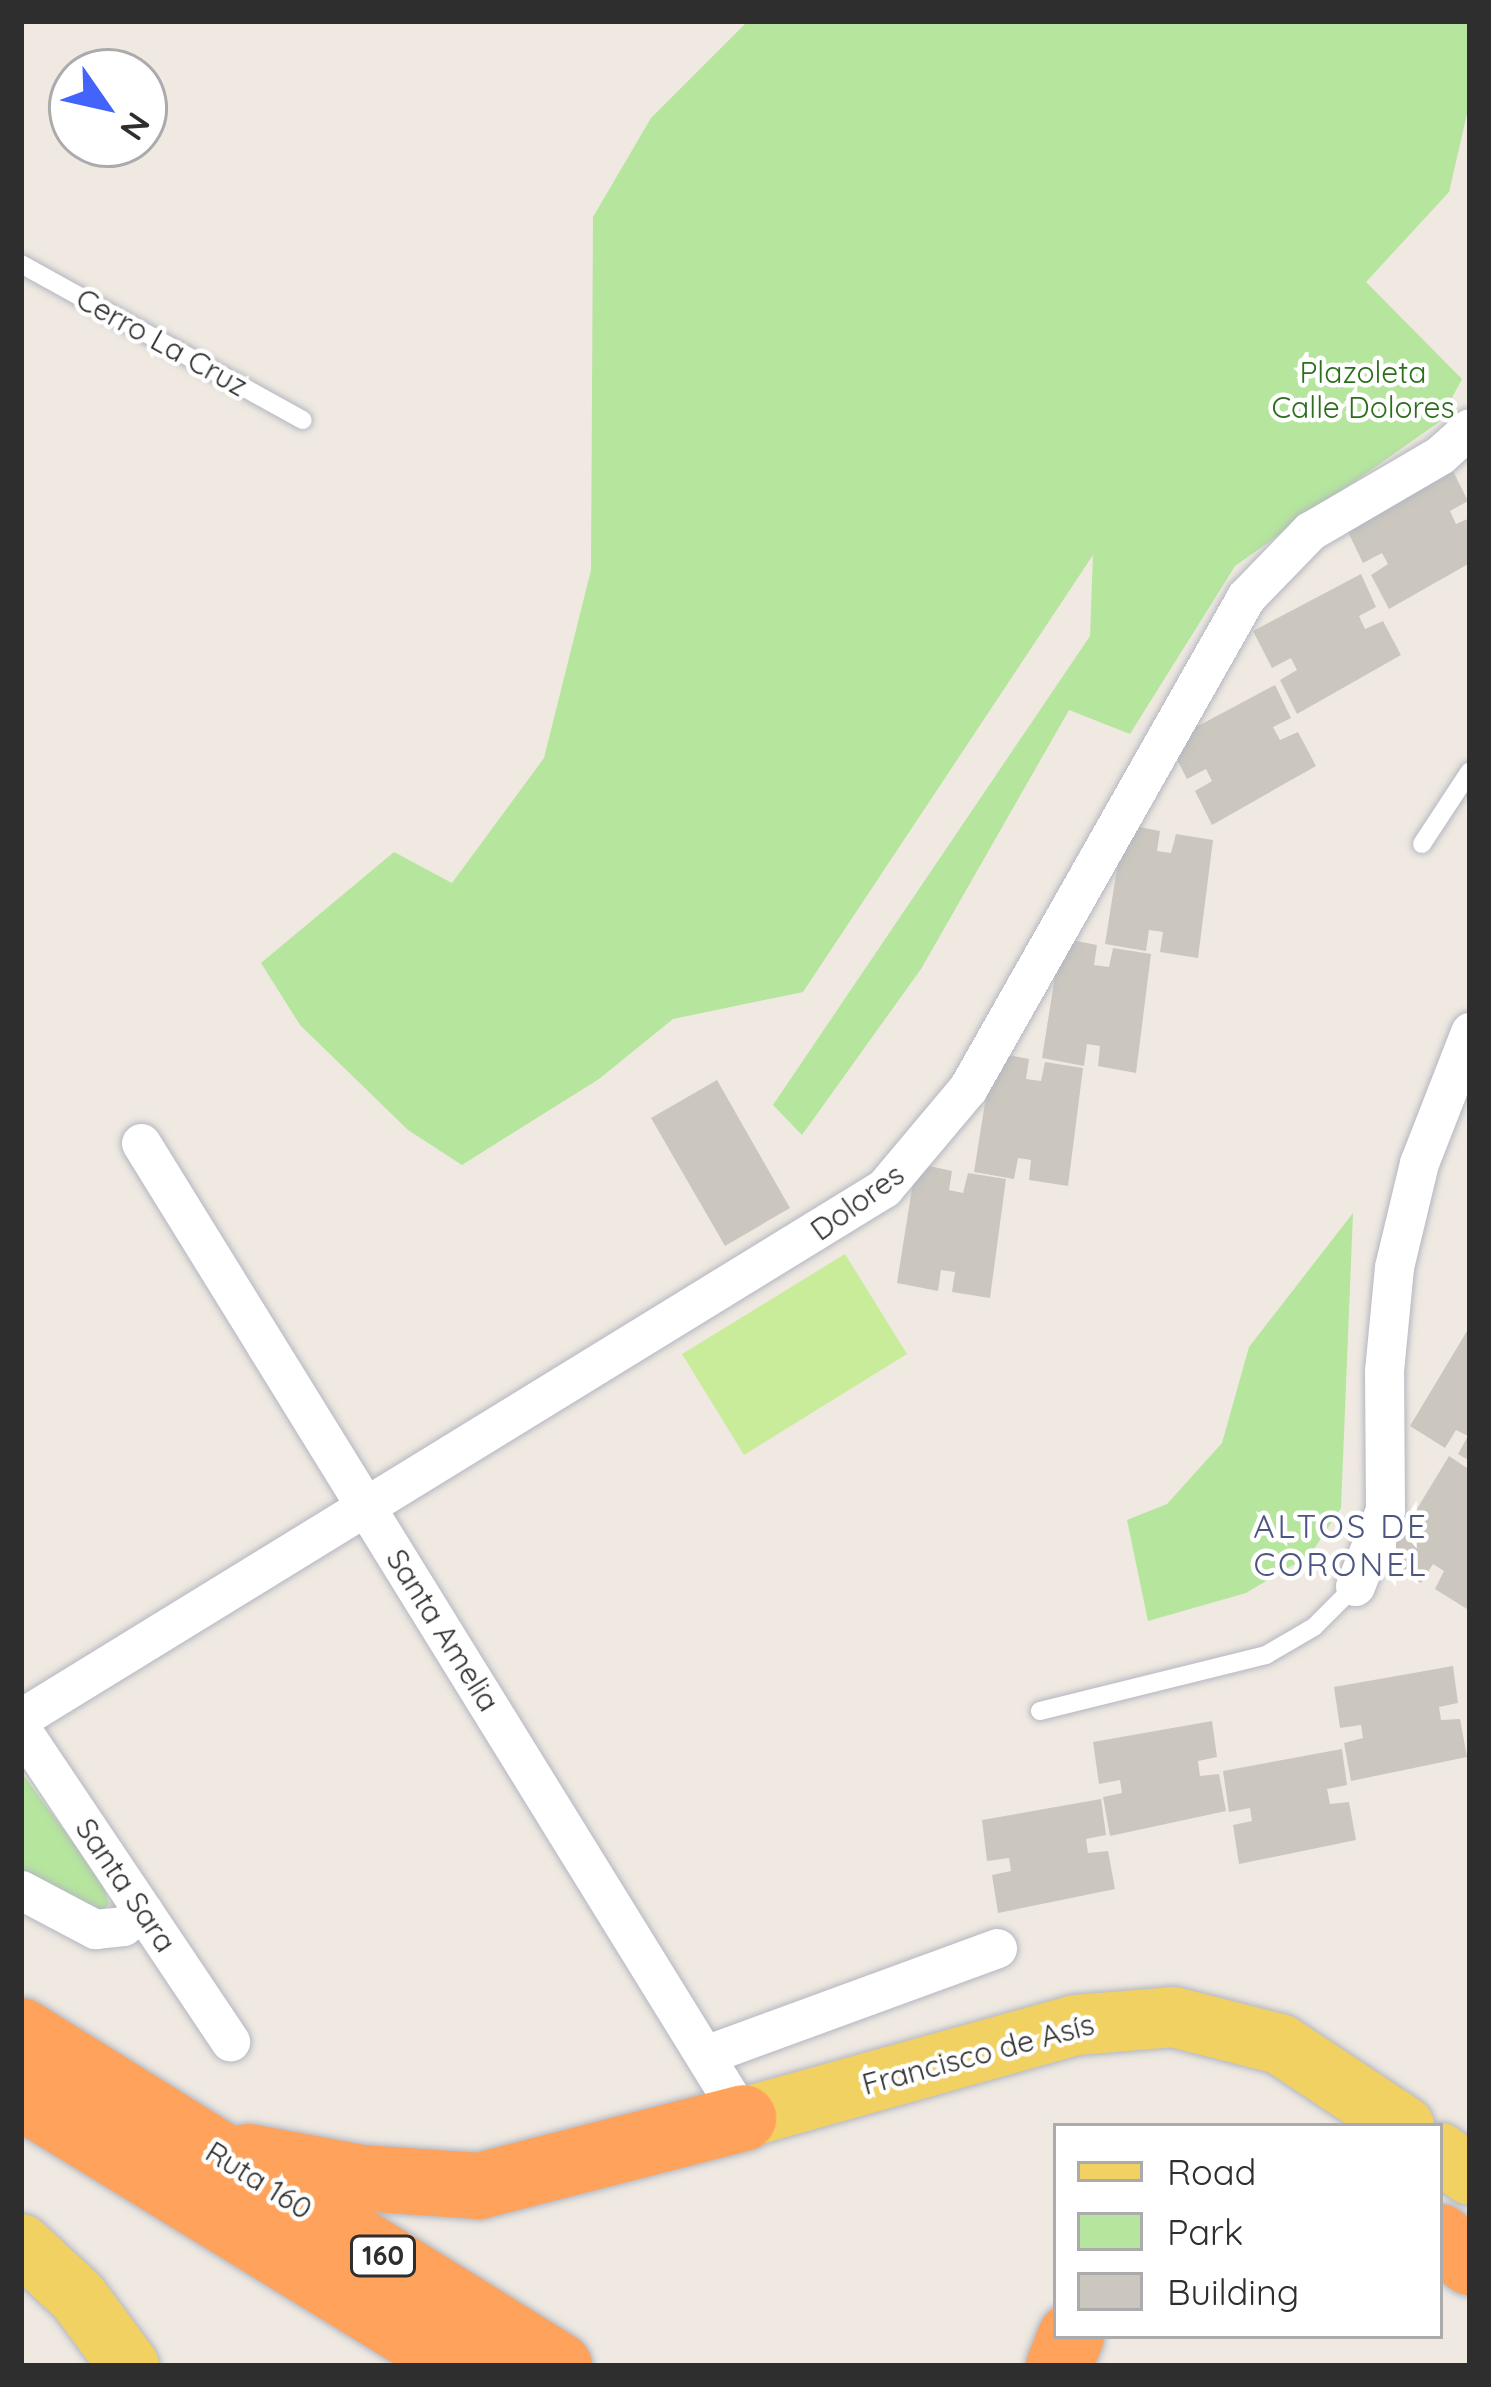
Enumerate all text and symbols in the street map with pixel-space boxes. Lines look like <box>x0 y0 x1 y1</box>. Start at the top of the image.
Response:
north arrow <box>48 48 168 168</box>
text: N <box>112 105 160 148</box>
street label: Cerro La Cruz <box>70 280 254 404</box>
park label: Plazoleta Calle Dolores <box>1272 354 1454 424</box>
street label: Dolores <box>803 1156 911 1248</box>
district label: ALTOS DE CORONEL <box>1253 1506 1429 1584</box>
street label: Santa Amelia <box>379 1542 507 1718</box>
street label: Santa Sara <box>68 1811 184 1959</box>
street label: Francisco de Asís <box>858 2006 1098 2102</box>
legend <box>1053 2123 1443 2339</box>
street label: Ruta 160 <box>199 2133 319 2227</box>
text: Road <box>1167 2149 1256 2194</box>
text: Park <box>1167 2209 1243 2254</box>
road number: 160 <box>347 2235 419 2277</box>
text: Building <box>1167 2269 1299 2314</box>

